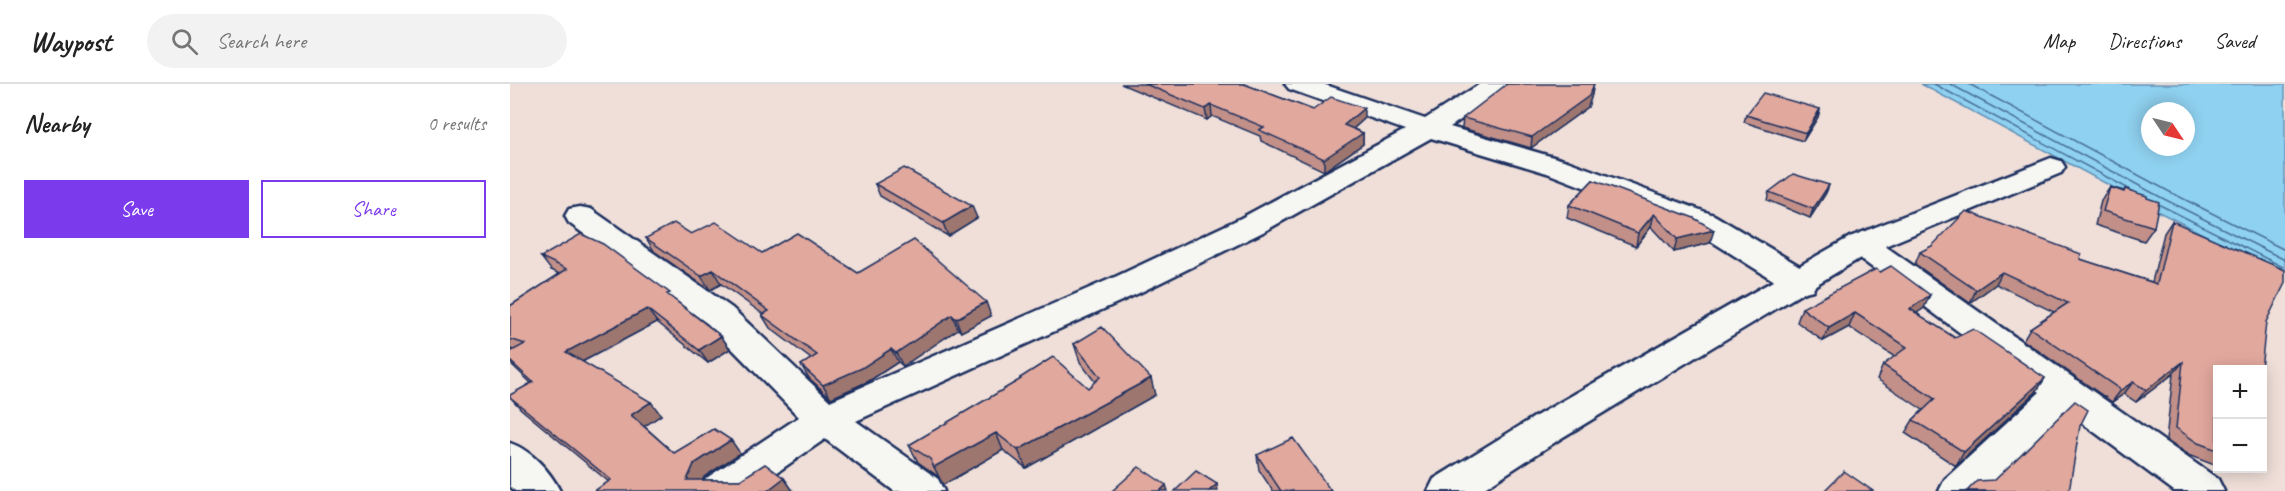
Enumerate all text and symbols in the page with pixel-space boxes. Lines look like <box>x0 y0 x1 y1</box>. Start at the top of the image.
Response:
search box <box>147 14 567 68</box>
text: Waypost <box>30 24 111 59</box>
icon: search <box>168 25 201 58</box>
text: Search here <box>216 27 306 55</box>
text: Map <box>2043 28 2075 54</box>
text: Directions <box>2108 28 2181 54</box>
text: Saved <box>2214 28 2255 54</box>
north arrow <box>2141 102 2195 156</box>
text: Nearby <box>24 107 89 140</box>
text: 0 results <box>427 111 486 136</box>
button: Save <box>24 180 249 238</box>
button: Share <box>261 180 486 238</box>
map controls <box>2213 365 2267 473</box>
button: + <box>2213 365 2267 419</box>
button: − <box>2213 419 2267 473</box>

